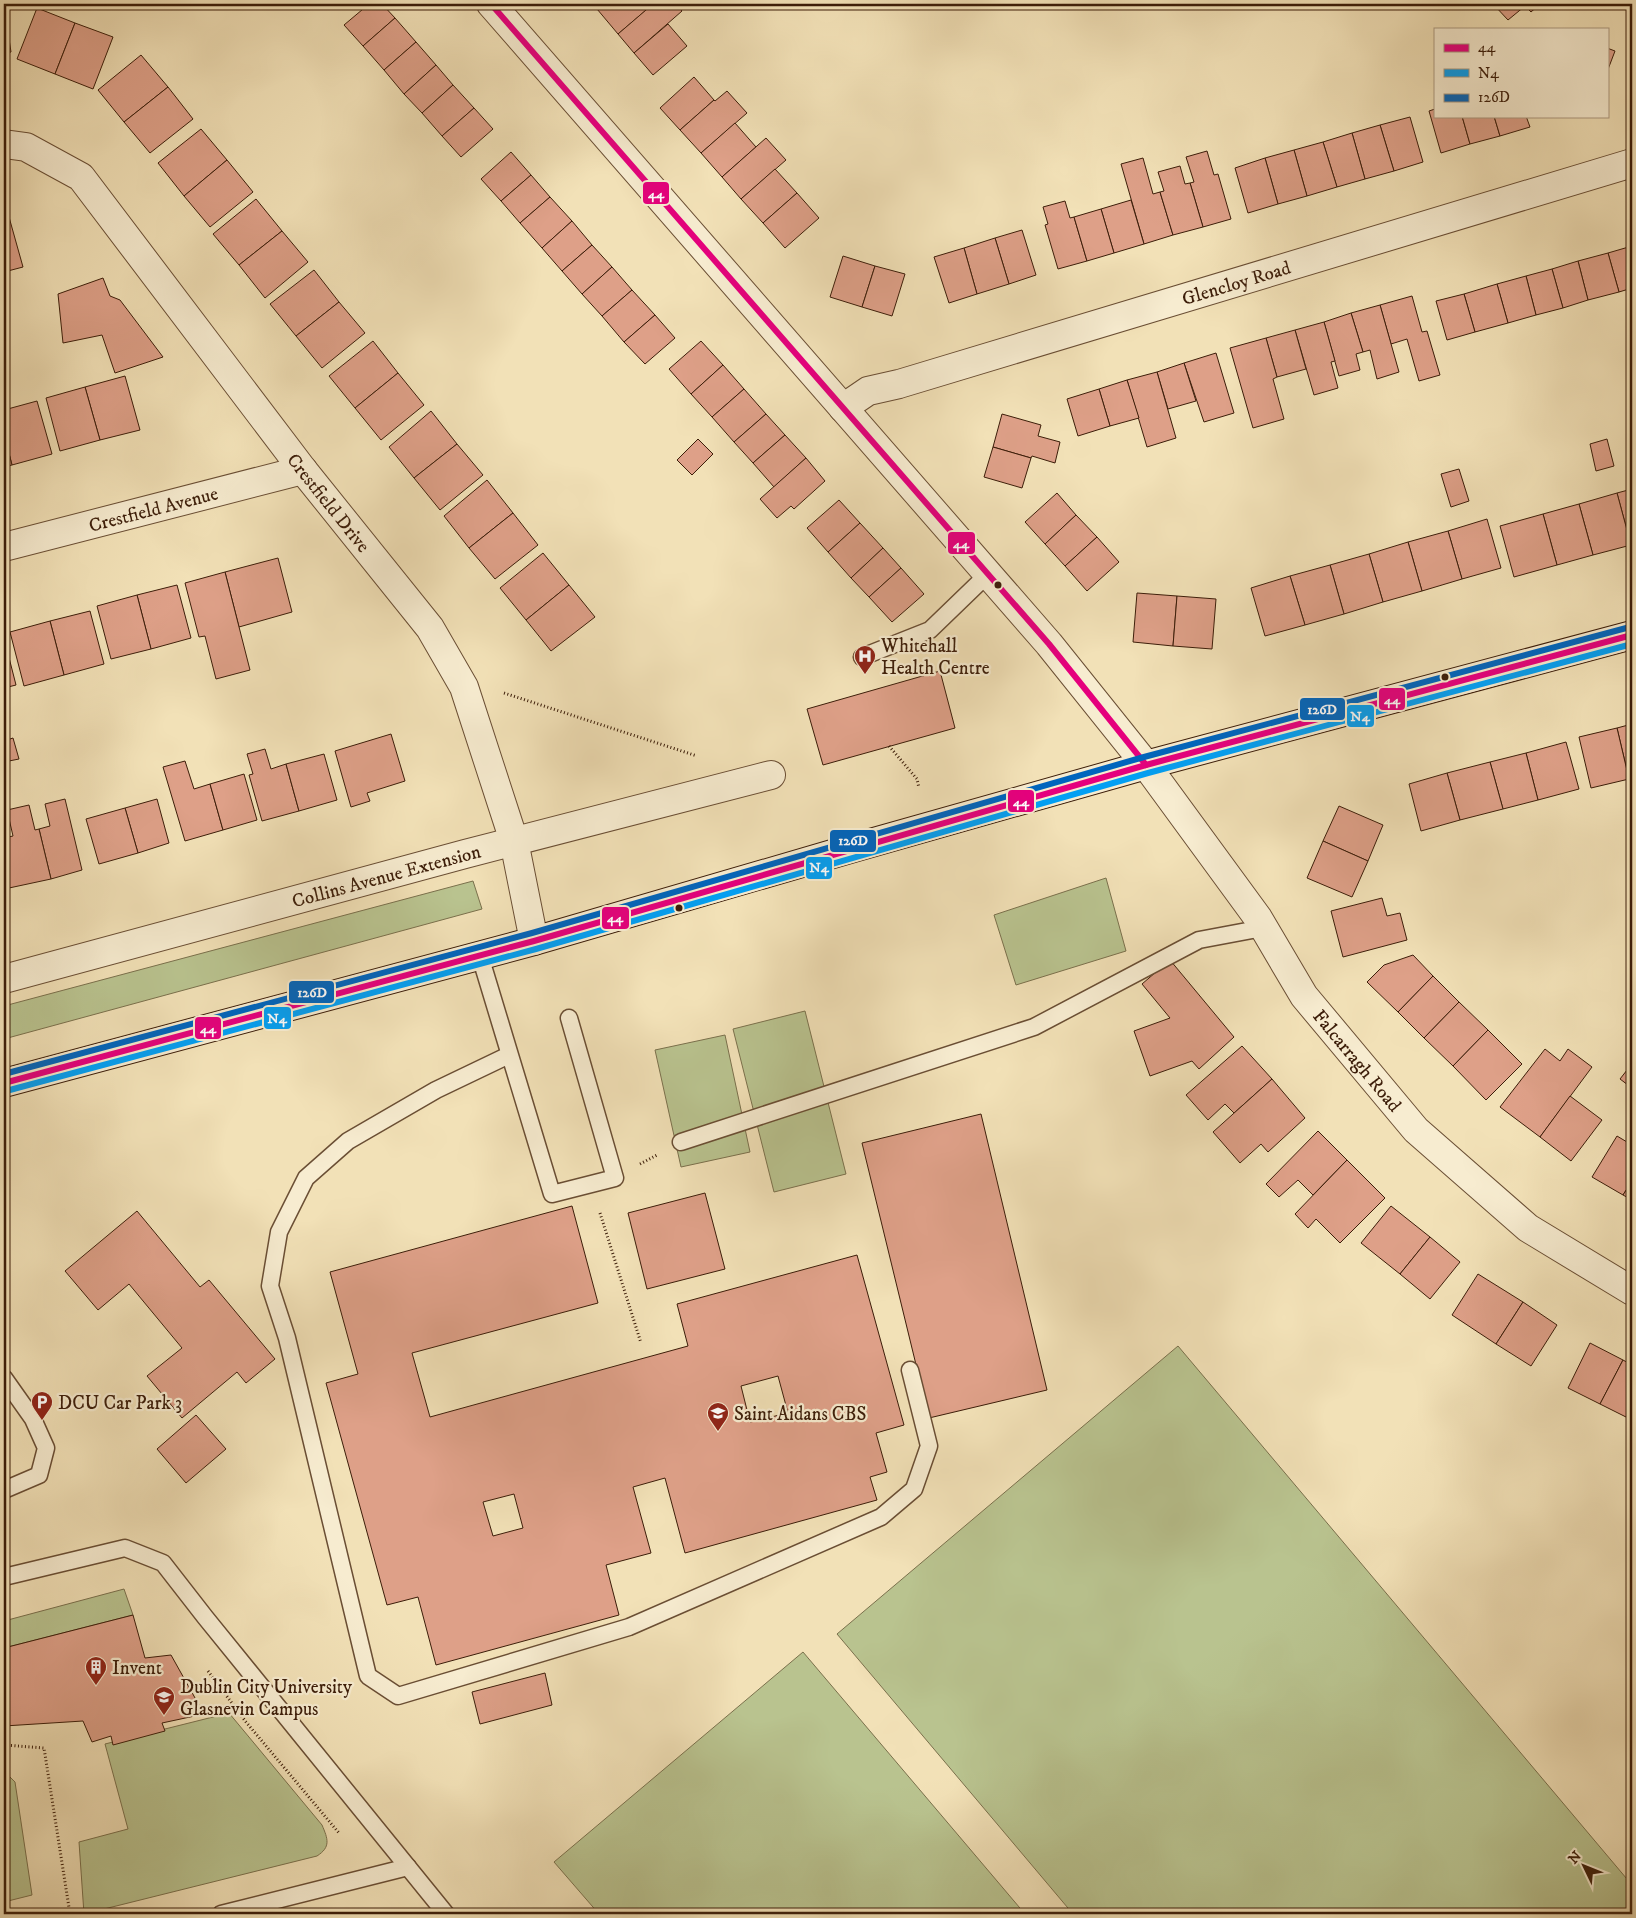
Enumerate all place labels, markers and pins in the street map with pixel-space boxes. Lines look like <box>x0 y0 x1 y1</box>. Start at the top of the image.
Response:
unlabelled marker <box>993 580 1003 590</box>
place label: Whitehall Health Centre <box>880 635 990 680</box>
hospital icon: Whitehall Health Centre <box>853 644 877 675</box>
unlabelled marker <box>1440 672 1450 682</box>
unlabelled marker <box>674 903 684 913</box>
parking icon: DCU Car Park 3 <box>30 1390 54 1421</box>
place label: DCU Car Park 3 <box>58 1392 182 1415</box>
school or university icon: Saint Aidans CBS <box>706 1401 730 1432</box>
place label: Saint Aidans CBS <box>734 1403 866 1426</box>
building icon: Invent <box>84 1655 108 1686</box>
place label: Invent <box>112 1657 162 1680</box>
place label: Dublin City University Glasnevin Campus <box>180 1676 353 1721</box>
school or university icon: Dublin City University Glasnevin Campus <box>152 1685 176 1716</box>

